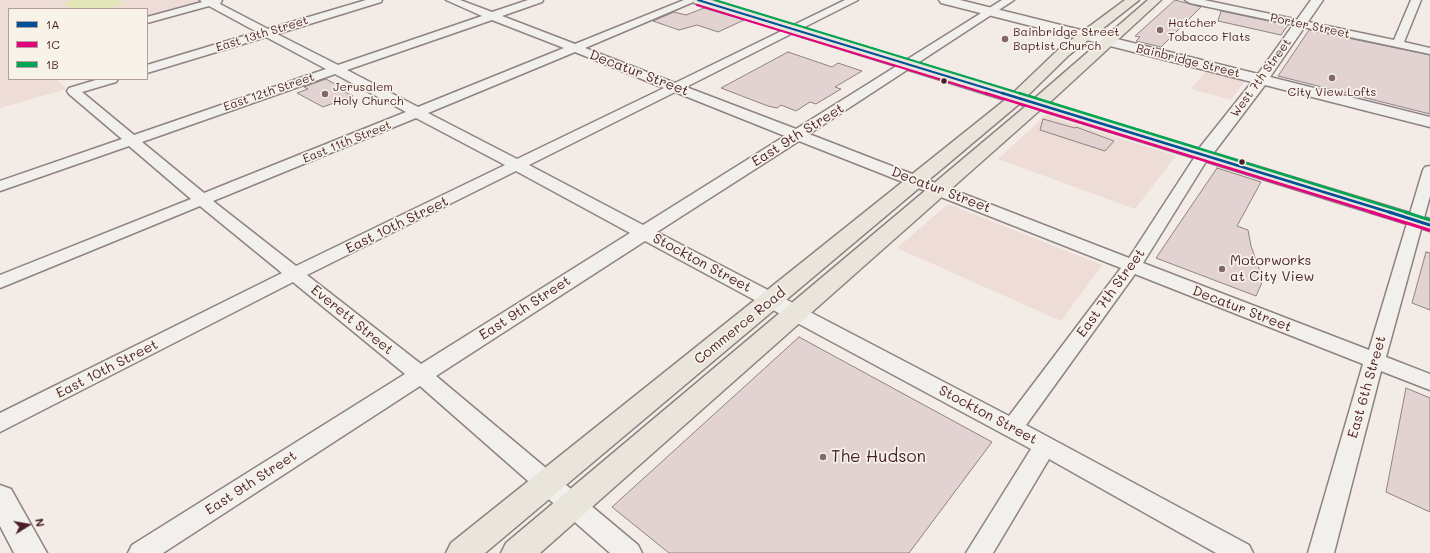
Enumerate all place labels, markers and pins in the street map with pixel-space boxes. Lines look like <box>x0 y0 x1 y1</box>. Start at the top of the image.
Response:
place label: Hatcher Tobacco Flats <box>1168 16 1250 44</box>
place label: Bainbridge Street Baptist Church <box>1013 25 1120 53</box>
marker: Hatcher Tobacco Flats <box>1155 25 1165 35</box>
marker: Bainbridge Street Baptist Church <box>1000 34 1010 44</box>
marker: City View Lofts <box>1327 73 1337 83</box>
unlabelled marker <box>939 76 949 86</box>
place label: Jerusalem Holy Church <box>333 80 404 108</box>
place label: City View Lofts <box>1288 85 1376 99</box>
marker: Jerusalem Holy Church <box>320 89 330 99</box>
unlabelled marker <box>1237 157 1247 167</box>
place label: Motorworks at City View <box>1230 253 1314 286</box>
marker: Motorworks at City View <box>1217 264 1227 274</box>
place label: The Hudson <box>831 447 926 467</box>
marker: The Hudson <box>818 452 828 462</box>

